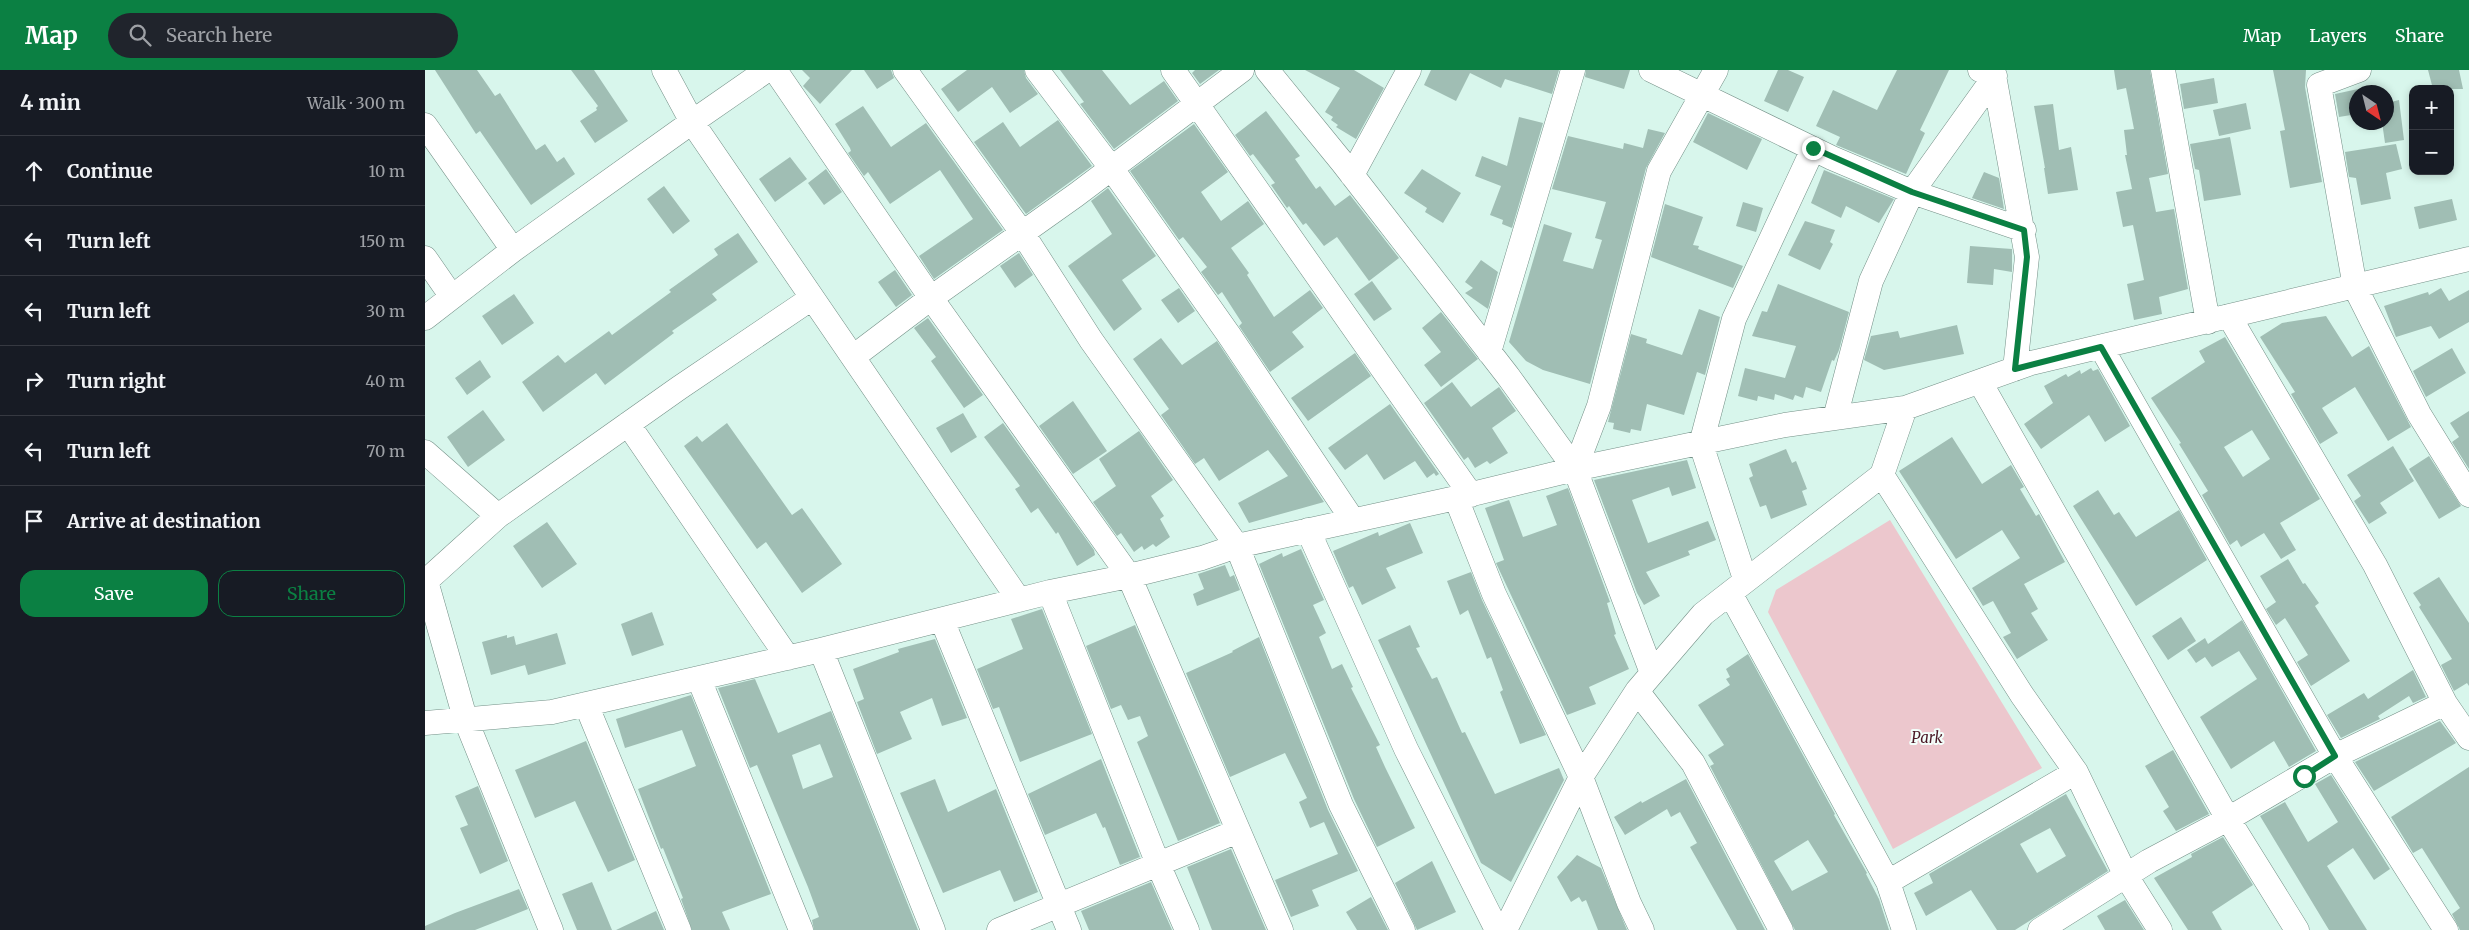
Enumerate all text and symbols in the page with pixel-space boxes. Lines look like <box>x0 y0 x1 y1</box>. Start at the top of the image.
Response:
search box <box>108 13 458 58</box>
text: Map <box>25 20 78 51</box>
icon: search <box>126 21 154 49</box>
text: Search here <box>166 23 272 47</box>
text: Map <box>2243 24 2281 47</box>
text: Layers <box>2309 24 2367 47</box>
text: Share <box>2395 24 2444 47</box>
north arrow <box>2349 85 2394 130</box>
map controls <box>2409 85 2454 175</box>
button: + <box>2409 85 2454 130</box>
text: 4 min <box>20 89 81 116</box>
text: Walk · 300 m <box>307 93 405 113</box>
button: − <box>2409 130 2454 175</box>
route end <box>1802 137 1825 160</box>
icon: ahead <box>20 157 48 185</box>
text: Continue <box>67 159 153 183</box>
text: 10 m <box>368 161 405 181</box>
icon: left <box>20 227 48 255</box>
text: Turn left <box>67 229 151 253</box>
text: 150 m <box>359 231 405 251</box>
icon: left <box>20 297 48 325</box>
text: Turn left <box>67 299 151 323</box>
text: 30 m <box>366 301 405 321</box>
icon: right <box>20 367 48 395</box>
text: Turn right <box>67 369 166 393</box>
text: 40 m <box>365 371 405 391</box>
icon: left <box>20 437 48 465</box>
text: Turn left <box>67 439 151 463</box>
text: 70 m <box>366 441 405 461</box>
icon: arrive <box>20 507 48 535</box>
text: Arrive at destination <box>67 509 261 533</box>
button: Save <box>20 570 208 617</box>
button: Share <box>218 570 405 617</box>
park label: Park <box>1911 728 1944 747</box>
route start <box>2293 765 2316 788</box>

